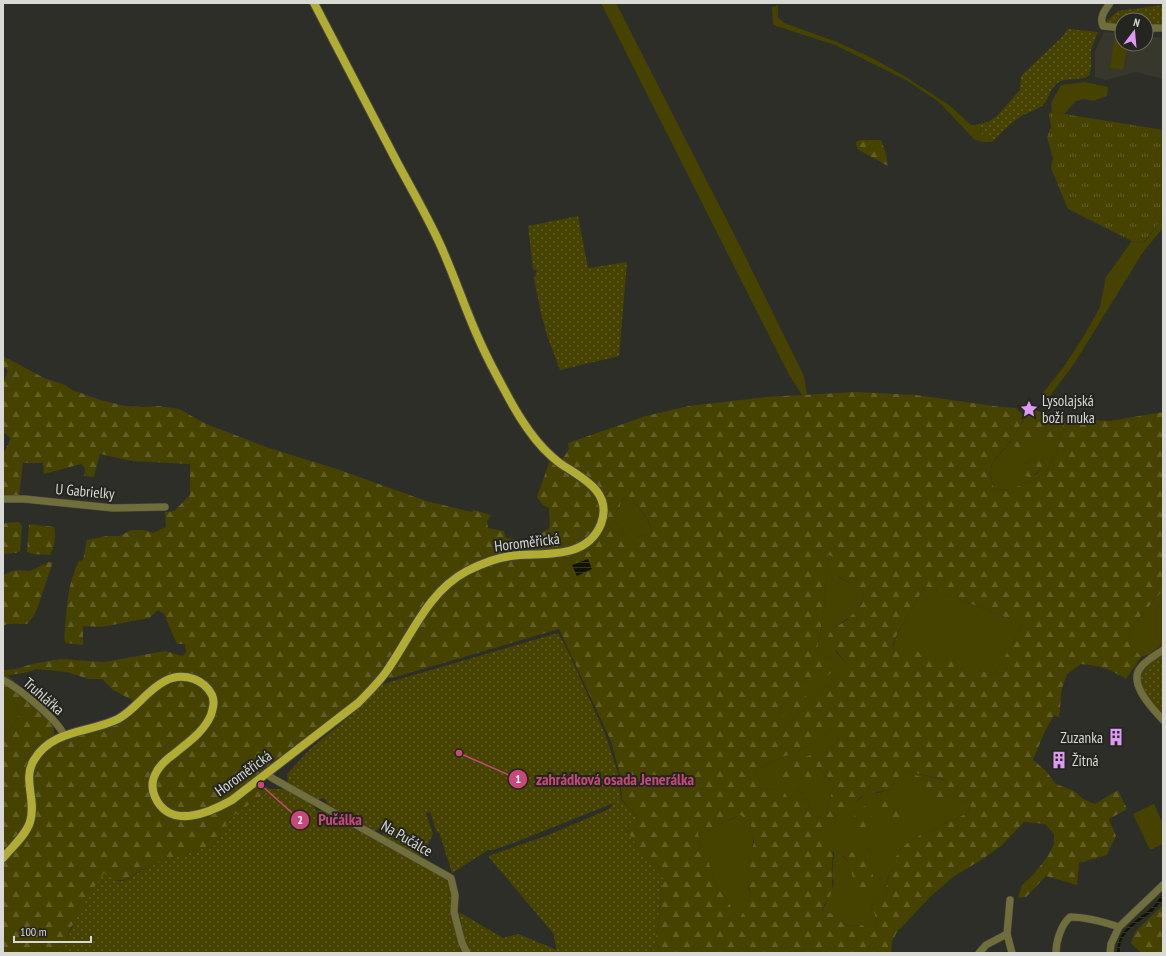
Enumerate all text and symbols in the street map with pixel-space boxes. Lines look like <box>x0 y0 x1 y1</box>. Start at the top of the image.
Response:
north arrow <box>1114 12 1154 52</box>
text: N <box>1132 15 1142 30</box>
place label: Lysolajská boží muka <box>1042 391 1095 427</box>
place icon: Lysolajská boží muka <box>1019 399 1039 419</box>
street label: U Gabrielky <box>55 479 116 503</box>
street label: Horoměřická <box>493 529 561 555</box>
street label: Truhlářka <box>20 673 68 719</box>
building icon: Zuzanka <box>1106 727 1126 747</box>
place label: Zuzanka <box>1060 728 1103 747</box>
street label: Horoměřická <box>211 746 275 800</box>
building icon: Žitná <box>1049 750 1069 770</box>
place label: Žitná <box>1072 751 1099 770</box>
callout: zahrádková osada Jenerálka <box>508 765 702 793</box>
text: zahrádková osada Jenerálka <box>536 769 694 789</box>
text: 1 <box>515 771 521 786</box>
callout: Pučálka <box>290 806 369 834</box>
text: Pučálka <box>318 809 362 829</box>
text: 2 <box>297 812 303 827</box>
street label: Na Pučálce <box>378 816 436 860</box>
scale bar <box>14 918 91 944</box>
text: 100 m <box>20 924 47 939</box>

